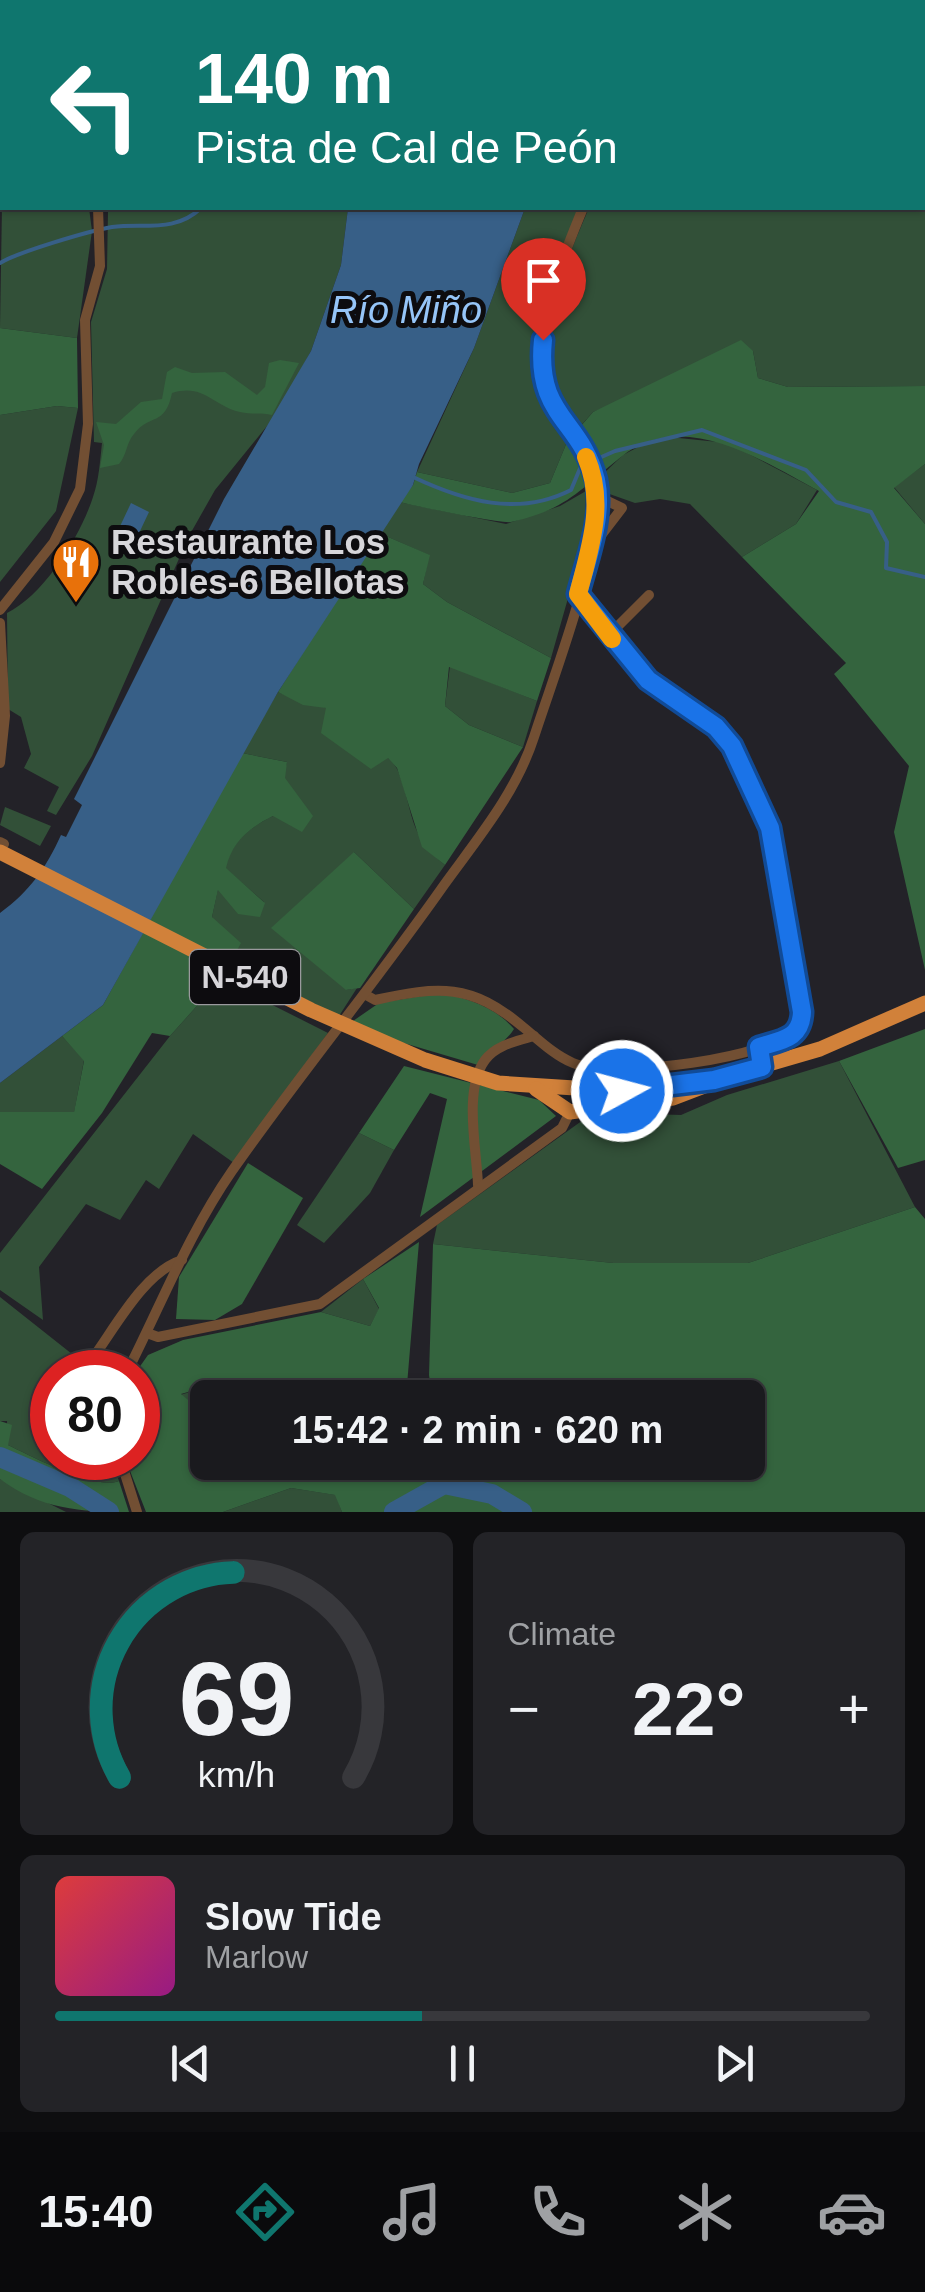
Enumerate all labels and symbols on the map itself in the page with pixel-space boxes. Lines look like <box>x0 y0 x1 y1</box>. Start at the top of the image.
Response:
pin <box>501 238 586 341</box>
water label: Río Miño <box>330 289 482 331</box>
place label: Restaurante Los Robles-6 Bellotas <box>111 522 405 601</box>
restaurant icon: Restaurante Los Robles-6 Bellotas <box>50 536 102 604</box>
road number: N-540 <box>190 950 300 1004</box>
position arrow <box>570 1039 674 1143</box>
speed limit sign: 80 <box>30 1350 160 1480</box>

